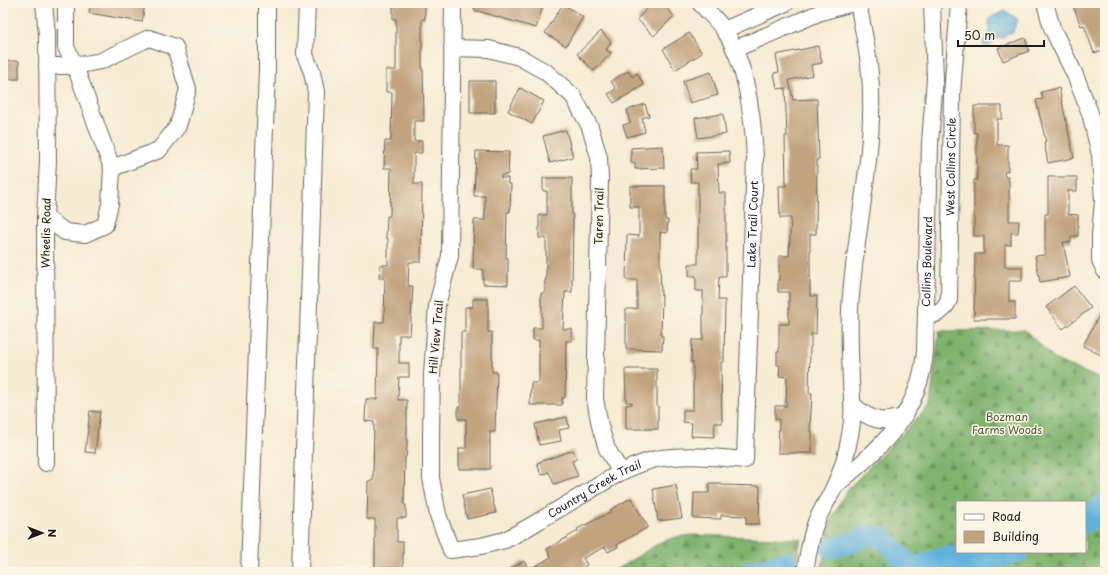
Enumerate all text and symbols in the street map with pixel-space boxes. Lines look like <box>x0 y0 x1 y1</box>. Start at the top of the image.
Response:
scale bar <box>958 22 1044 48</box>
text: 50 m <box>964 26 995 44</box>
street label: West Collins Circle <box>941 117 960 216</box>
street label: Lake Trail Court <box>742 180 762 268</box>
street label: Taren Trail <box>590 187 607 245</box>
street label: Wheelis Road <box>36 198 55 268</box>
street label: Collins Boulevard <box>917 216 936 307</box>
street label: Hill View Trail <box>424 299 447 375</box>
park label: Bozman Farms Woods <box>972 408 1042 438</box>
street label: Country Creek Trail <box>544 455 644 522</box>
legend <box>956 501 1086 553</box>
text: Road <box>992 507 1021 525</box>
north arrow <box>22 513 62 553</box>
text: Building <box>992 527 1039 545</box>
text: N <box>44 529 61 538</box>

